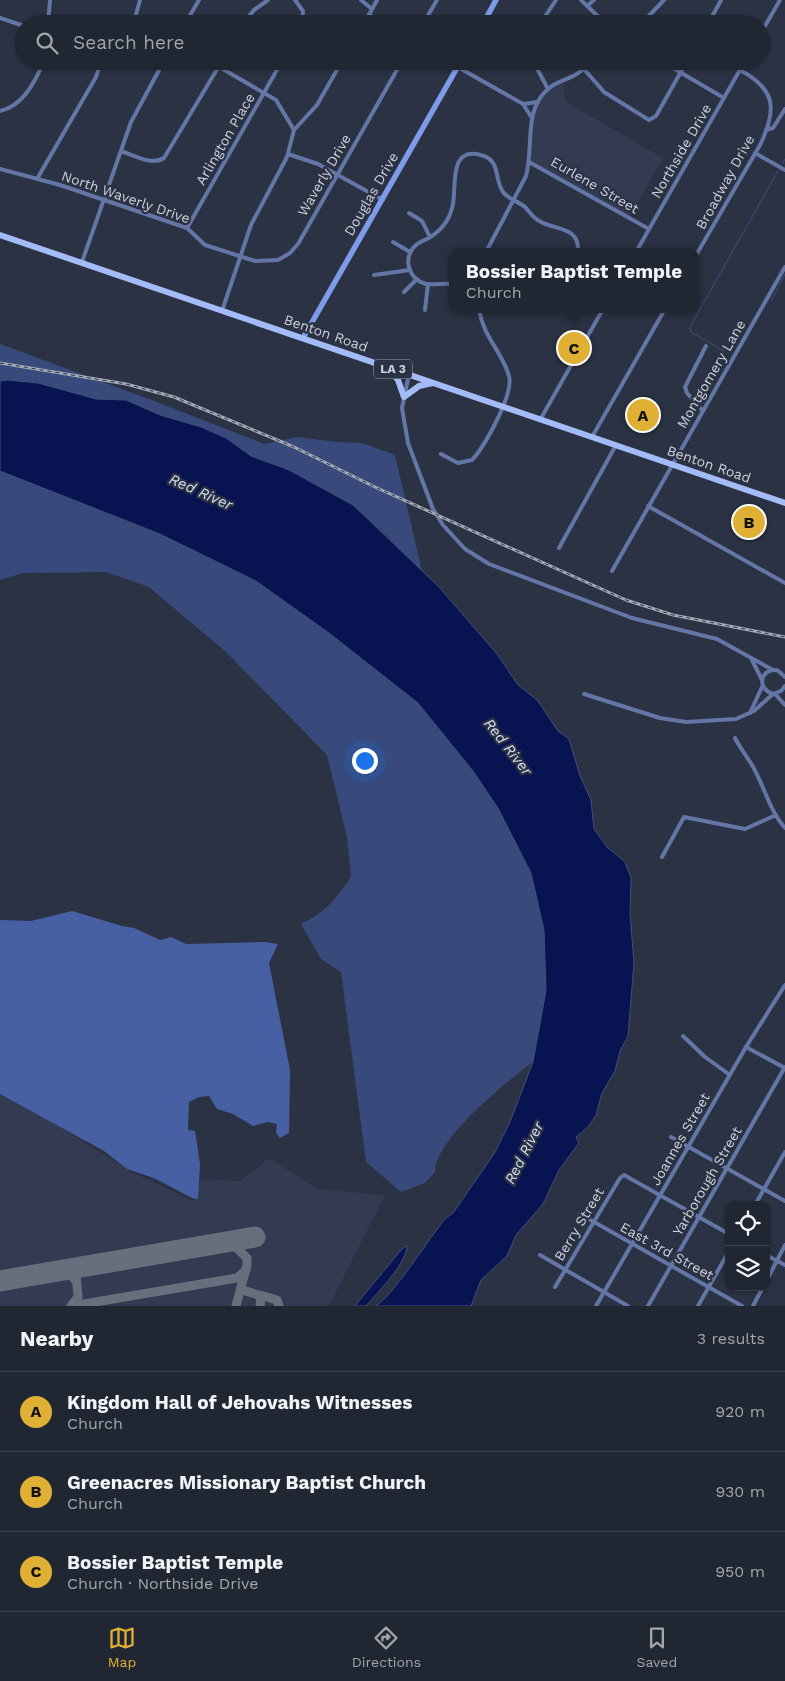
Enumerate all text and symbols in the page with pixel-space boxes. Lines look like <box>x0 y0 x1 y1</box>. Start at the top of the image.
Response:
search box <box>15 15 770 70</box>
icon: search <box>33 29 61 57</box>
text: Search here <box>73 31 184 54</box>
street label: Arlington Place <box>192 90 258 188</box>
street label: Northside Drive <box>648 101 714 201</box>
street label: Waverly Drive <box>294 131 354 219</box>
street label: Broadway Drive <box>692 132 758 232</box>
street label: Douglas Drive <box>341 149 401 239</box>
street label: Eurlene Street <box>548 153 642 217</box>
street label: North Waverly Drive <box>60 167 192 227</box>
popup <box>449 248 699 313</box>
text: Bossier Baptist Temple <box>466 260 682 283</box>
text: Church <box>466 283 522 302</box>
street label: Benton Road <box>282 311 370 355</box>
street label: Montgomery Lane <box>673 317 749 431</box>
pin: C <box>558 329 590 367</box>
road number: LA 3 <box>374 359 412 378</box>
pin: A <box>627 396 659 434</box>
street label: Benton Road <box>665 442 753 486</box>
water label: Red River <box>166 470 237 514</box>
pin: B <box>733 503 765 541</box>
water label: Red River <box>480 715 537 780</box>
your location <box>352 748 378 774</box>
street label: Joannes Street <box>647 1090 713 1188</box>
water label: Red River <box>501 1118 548 1187</box>
street label: Yarborough Street <box>669 1124 745 1238</box>
street label: Berry Street <box>551 1184 607 1263</box>
map controls <box>725 1201 770 1291</box>
button: locate <box>725 1201 770 1246</box>
street label: East 3rd Street <box>618 1219 717 1283</box>
button: layers <box>725 1246 770 1291</box>
text: Nearby <box>20 1326 93 1351</box>
text: 3 results <box>697 1329 765 1348</box>
text: Kingdom Hall of Jehovahs Witnesses <box>67 1391 412 1414</box>
text: A <box>31 1402 41 1421</box>
text: 920 m <box>715 1402 765 1421</box>
text: Church <box>67 1414 123 1433</box>
text: Greenacres Missionary Baptist Church <box>67 1471 426 1494</box>
text: B <box>31 1482 41 1501</box>
text: 930 m <box>715 1482 765 1501</box>
text: Church <box>67 1494 123 1513</box>
text: Bossier Baptist Temple <box>67 1551 283 1574</box>
text: C <box>31 1562 41 1581</box>
text: 950 m <box>715 1562 765 1581</box>
text: Church · Northside Drive <box>67 1574 259 1593</box>
tab: Map <box>108 1624 136 1670</box>
tab: Directions <box>352 1624 421 1670</box>
tab: Saved <box>637 1624 677 1670</box>

